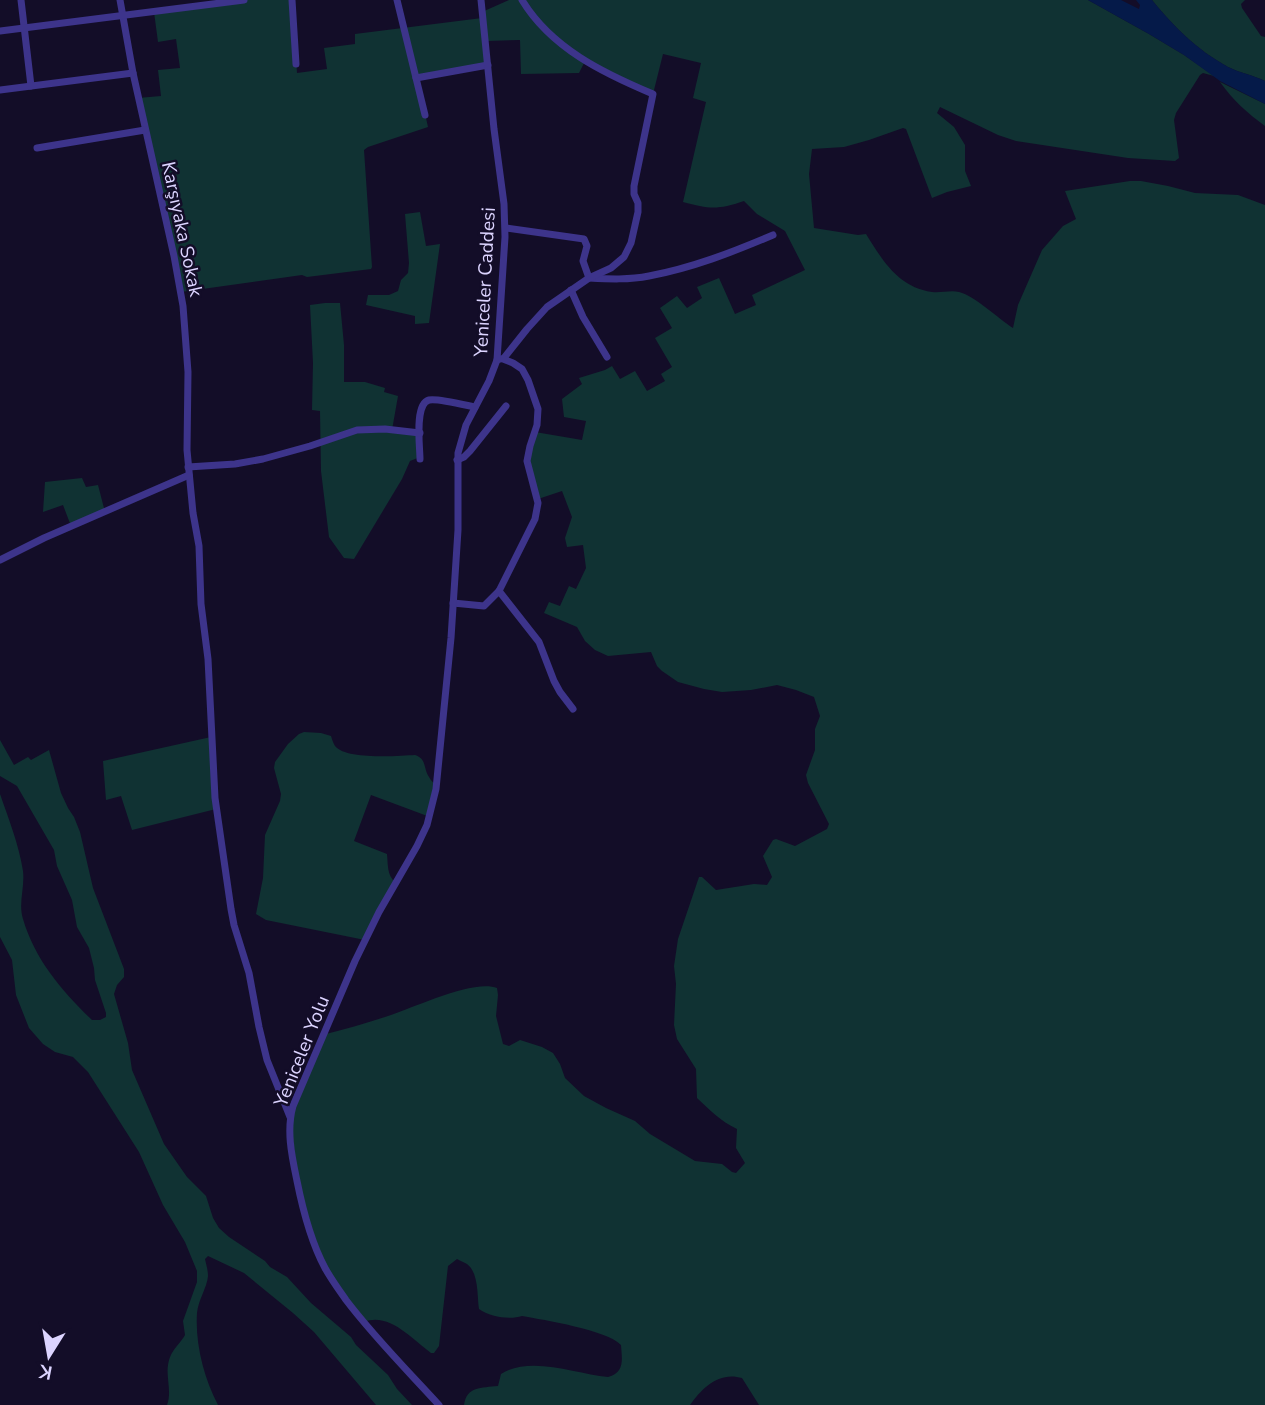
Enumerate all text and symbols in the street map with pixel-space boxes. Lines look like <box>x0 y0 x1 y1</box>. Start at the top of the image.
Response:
street label: Karşıyaka Sokak <box>155 159 209 300</box>
street label: Yeniceler Caddesi <box>468 207 502 358</box>
street label: Yeniceler Yolu <box>267 992 336 1112</box>
north arrow <box>14 1321 84 1391</box>
text: K <box>36 1357 55 1386</box>

